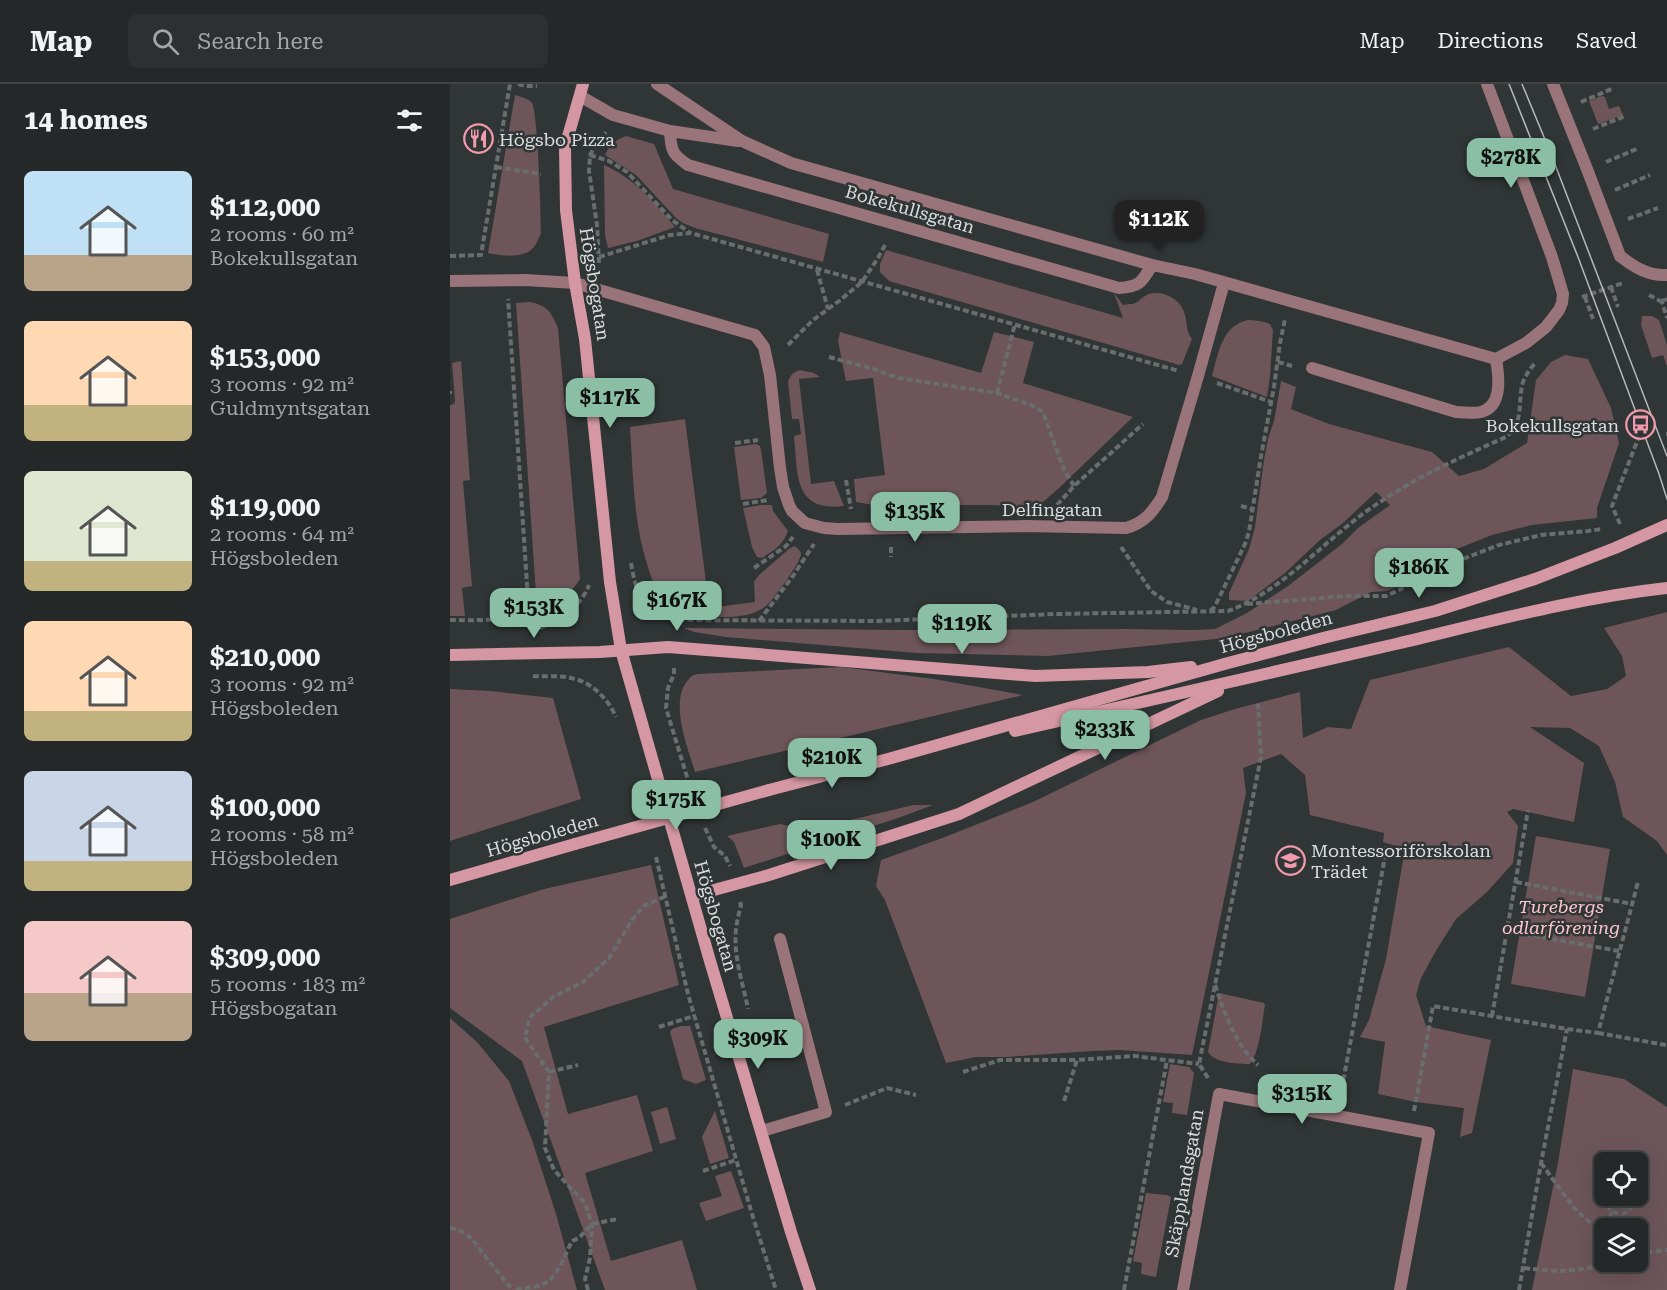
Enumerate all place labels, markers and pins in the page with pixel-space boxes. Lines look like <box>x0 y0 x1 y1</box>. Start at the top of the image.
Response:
restaurant icon: Högsbo Pizza <box>462 123 494 155</box>
place label: Högsbo Pizza <box>499 129 615 150</box>
pin: $278K <box>1469 138 1553 189</box>
pin: $112K <box>1117 200 1201 251</box>
pin: $117K <box>568 378 652 429</box>
bus stop icon: Bokekullsgatan <box>1624 409 1656 441</box>
place label: Bokekullsgatan <box>1486 415 1619 436</box>
pin: $135K <box>873 492 957 543</box>
pin: $186K <box>1377 548 1461 599</box>
pin: $167K <box>635 581 719 632</box>
pin: $153K <box>492 588 576 639</box>
pin: $119K <box>920 604 1004 655</box>
pin: $233K <box>1063 710 1147 761</box>
pin: $210K <box>790 738 874 789</box>
pin: $175K <box>634 780 718 831</box>
pin: $100K <box>789 820 873 871</box>
place label: Montessoriförskolan Trädet <box>1311 840 1491 882</box>
school or university icon: Montessoriförskolan Trädet <box>1274 844 1306 876</box>
pin: $309K <box>716 1019 800 1070</box>
pin: $315K <box>1260 1074 1344 1125</box>

